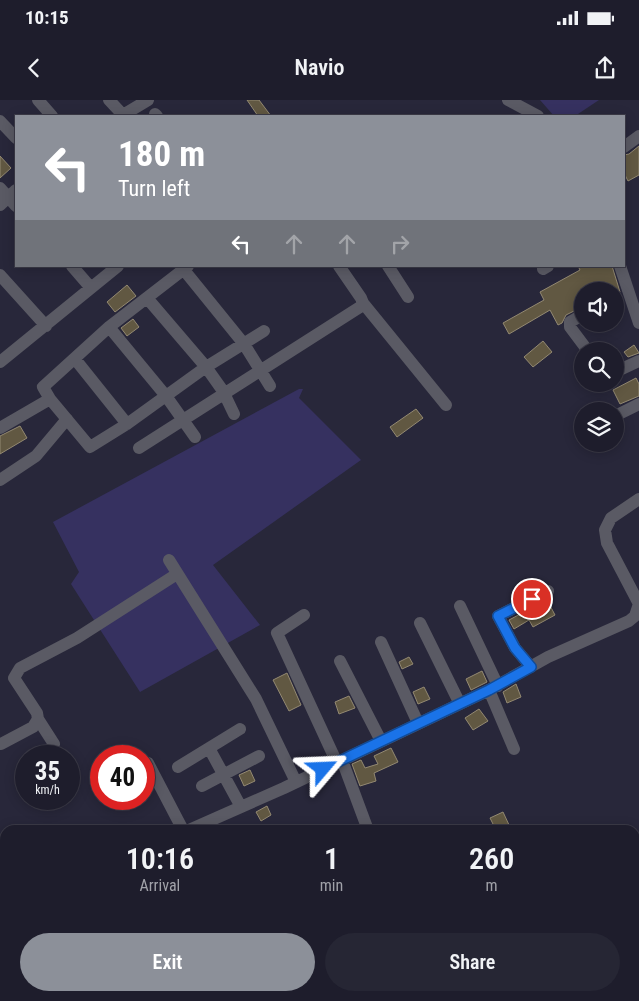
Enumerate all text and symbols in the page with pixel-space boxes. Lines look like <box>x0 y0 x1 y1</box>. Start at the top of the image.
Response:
text: 10:15 <box>25 6 69 29</box>
icon: back <box>20 54 48 82</box>
icon: share <box>591 54 619 82</box>
text: Navio <box>295 55 344 80</box>
text: 180 m <box>118 134 205 175</box>
icon: left <box>35 135 100 200</box>
text: Turn left <box>118 176 190 201</box>
icon: left <box>227 230 255 258</box>
icon: ahead <box>280 230 308 258</box>
icon: ahead <box>333 230 361 258</box>
icon: right <box>386 230 414 258</box>
map controls <box>574 282 624 452</box>
button: sound <box>574 282 624 332</box>
button: search <box>574 342 624 392</box>
button: layers <box>574 402 624 452</box>
pin <box>511 578 553 620</box>
icon: arrive <box>518 585 546 613</box>
position arrow <box>296 742 348 794</box>
speed limit sign: 40 <box>90 745 155 810</box>
text: 35 <box>35 757 60 786</box>
text: km/h <box>35 783 60 797</box>
text: 10:16 <box>126 841 194 876</box>
text: 1 <box>324 841 339 876</box>
text: 260 <box>469 841 514 876</box>
text: Arrival <box>140 876 180 895</box>
text: min <box>320 876 343 895</box>
text: m <box>486 876 498 895</box>
button: Exit <box>20 933 315 991</box>
button: Share <box>325 933 620 991</box>

